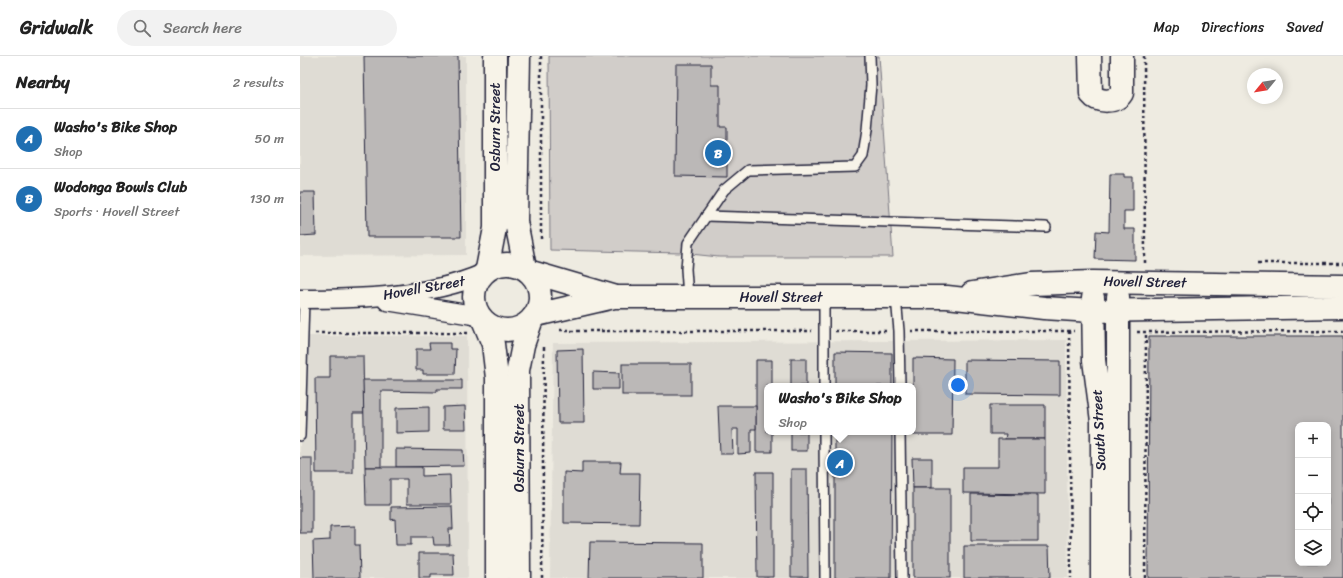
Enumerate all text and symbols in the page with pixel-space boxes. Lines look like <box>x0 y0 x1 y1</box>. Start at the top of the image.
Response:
search box <box>117 10 397 46</box>
text: Gridwalk <box>20 11 93 44</box>
text: Search here <box>163 15 242 41</box>
text: Map <box>1153 15 1179 40</box>
text: Directions <box>1201 15 1264 40</box>
text: Saved <box>1286 15 1323 40</box>
icon: search <box>131 17 153 39</box>
text: Nearby <box>16 67 70 97</box>
north arrow <box>1247 68 1283 104</box>
text: 2 results <box>233 71 284 94</box>
street label: Osburn Street <box>483 83 508 171</box>
text: Washo's Bike Shop <box>54 114 177 140</box>
text: A <box>25 127 33 150</box>
text: 50 m <box>254 127 284 150</box>
pin: B <box>705 138 731 168</box>
text: Shop <box>54 140 82 163</box>
text: Wodonga Bowls Club <box>54 174 187 200</box>
text: B <box>25 187 33 210</box>
text: 130 m <box>250 187 284 210</box>
text: Sports · Hovell Street <box>54 200 180 223</box>
street label: Hovell Street <box>381 268 468 308</box>
street label: Hovell Street <box>1103 269 1188 295</box>
street label: Hovell Street <box>739 285 824 310</box>
your location <box>948 375 968 395</box>
popup <box>764 383 916 435</box>
text: Washo's Bike Shop <box>778 385 902 411</box>
street label: South Street <box>1084 389 1114 471</box>
street label: Osburn Street <box>507 404 532 492</box>
text: Shop <box>778 411 807 434</box>
map controls <box>1295 422 1331 566</box>
button: + <box>1295 422 1331 458</box>
pin: A <box>827 448 853 478</box>
button: − <box>1295 458 1331 494</box>
button: locate <box>1295 494 1331 530</box>
button: layers <box>1295 530 1331 566</box>

